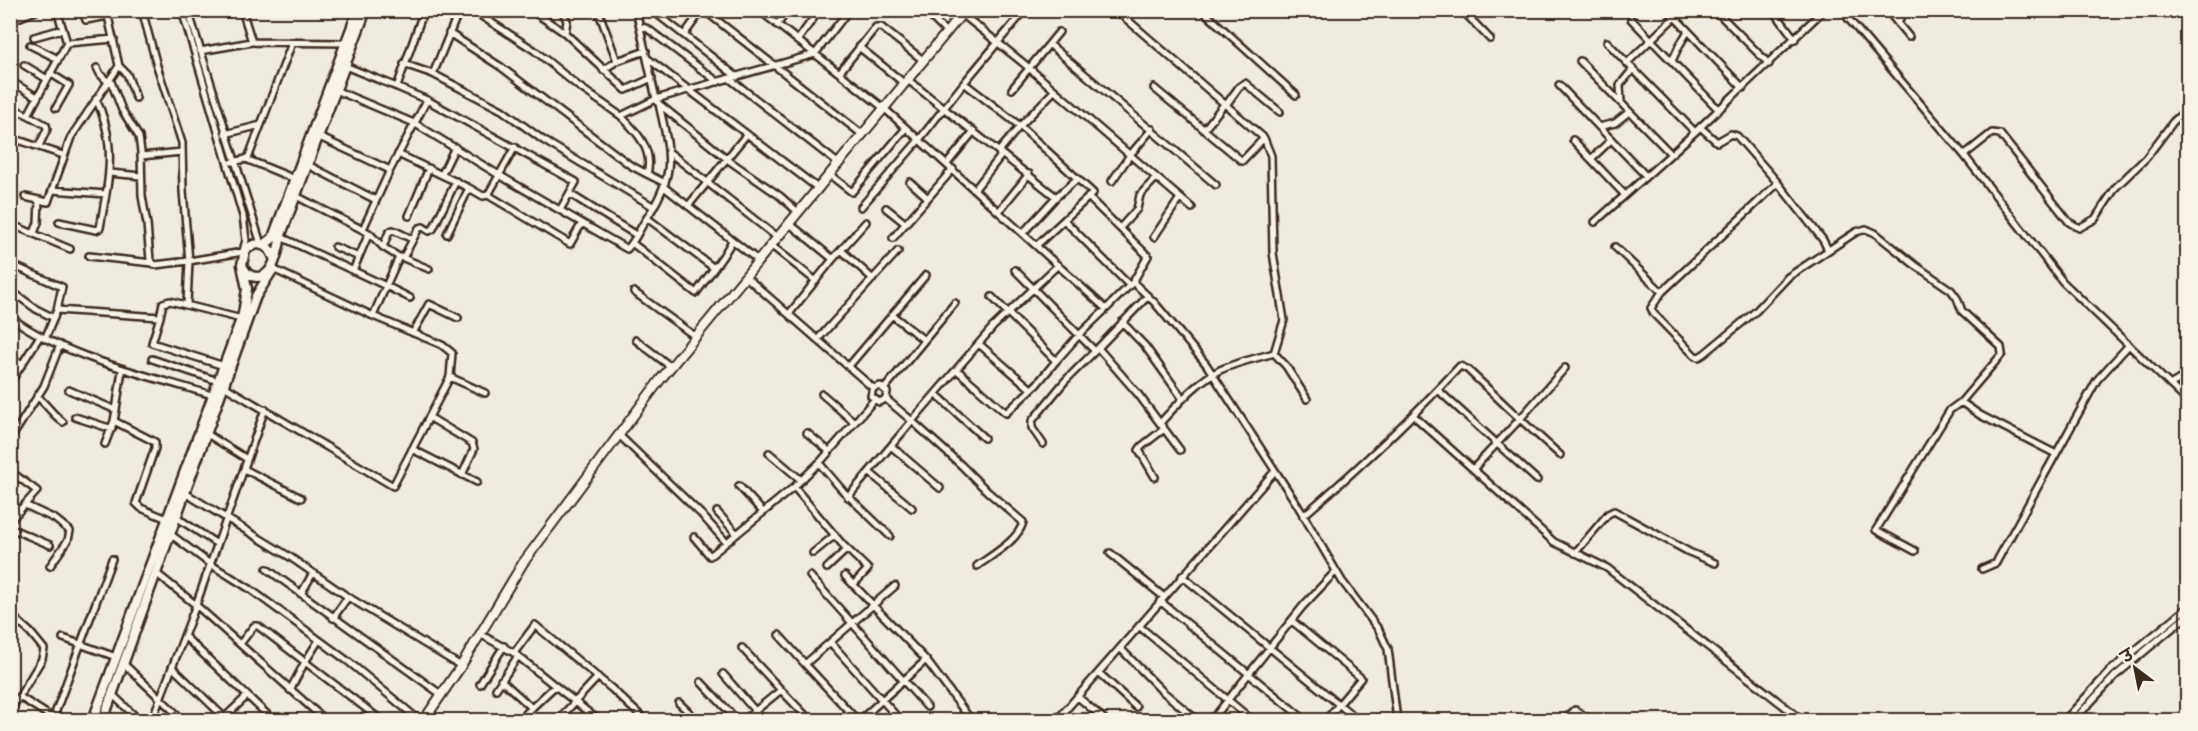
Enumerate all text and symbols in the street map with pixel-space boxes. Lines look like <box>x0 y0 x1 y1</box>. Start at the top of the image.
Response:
north arrow <box>2105 638 2165 698</box>
text: उ <box>2116 643 2140 671</box>

